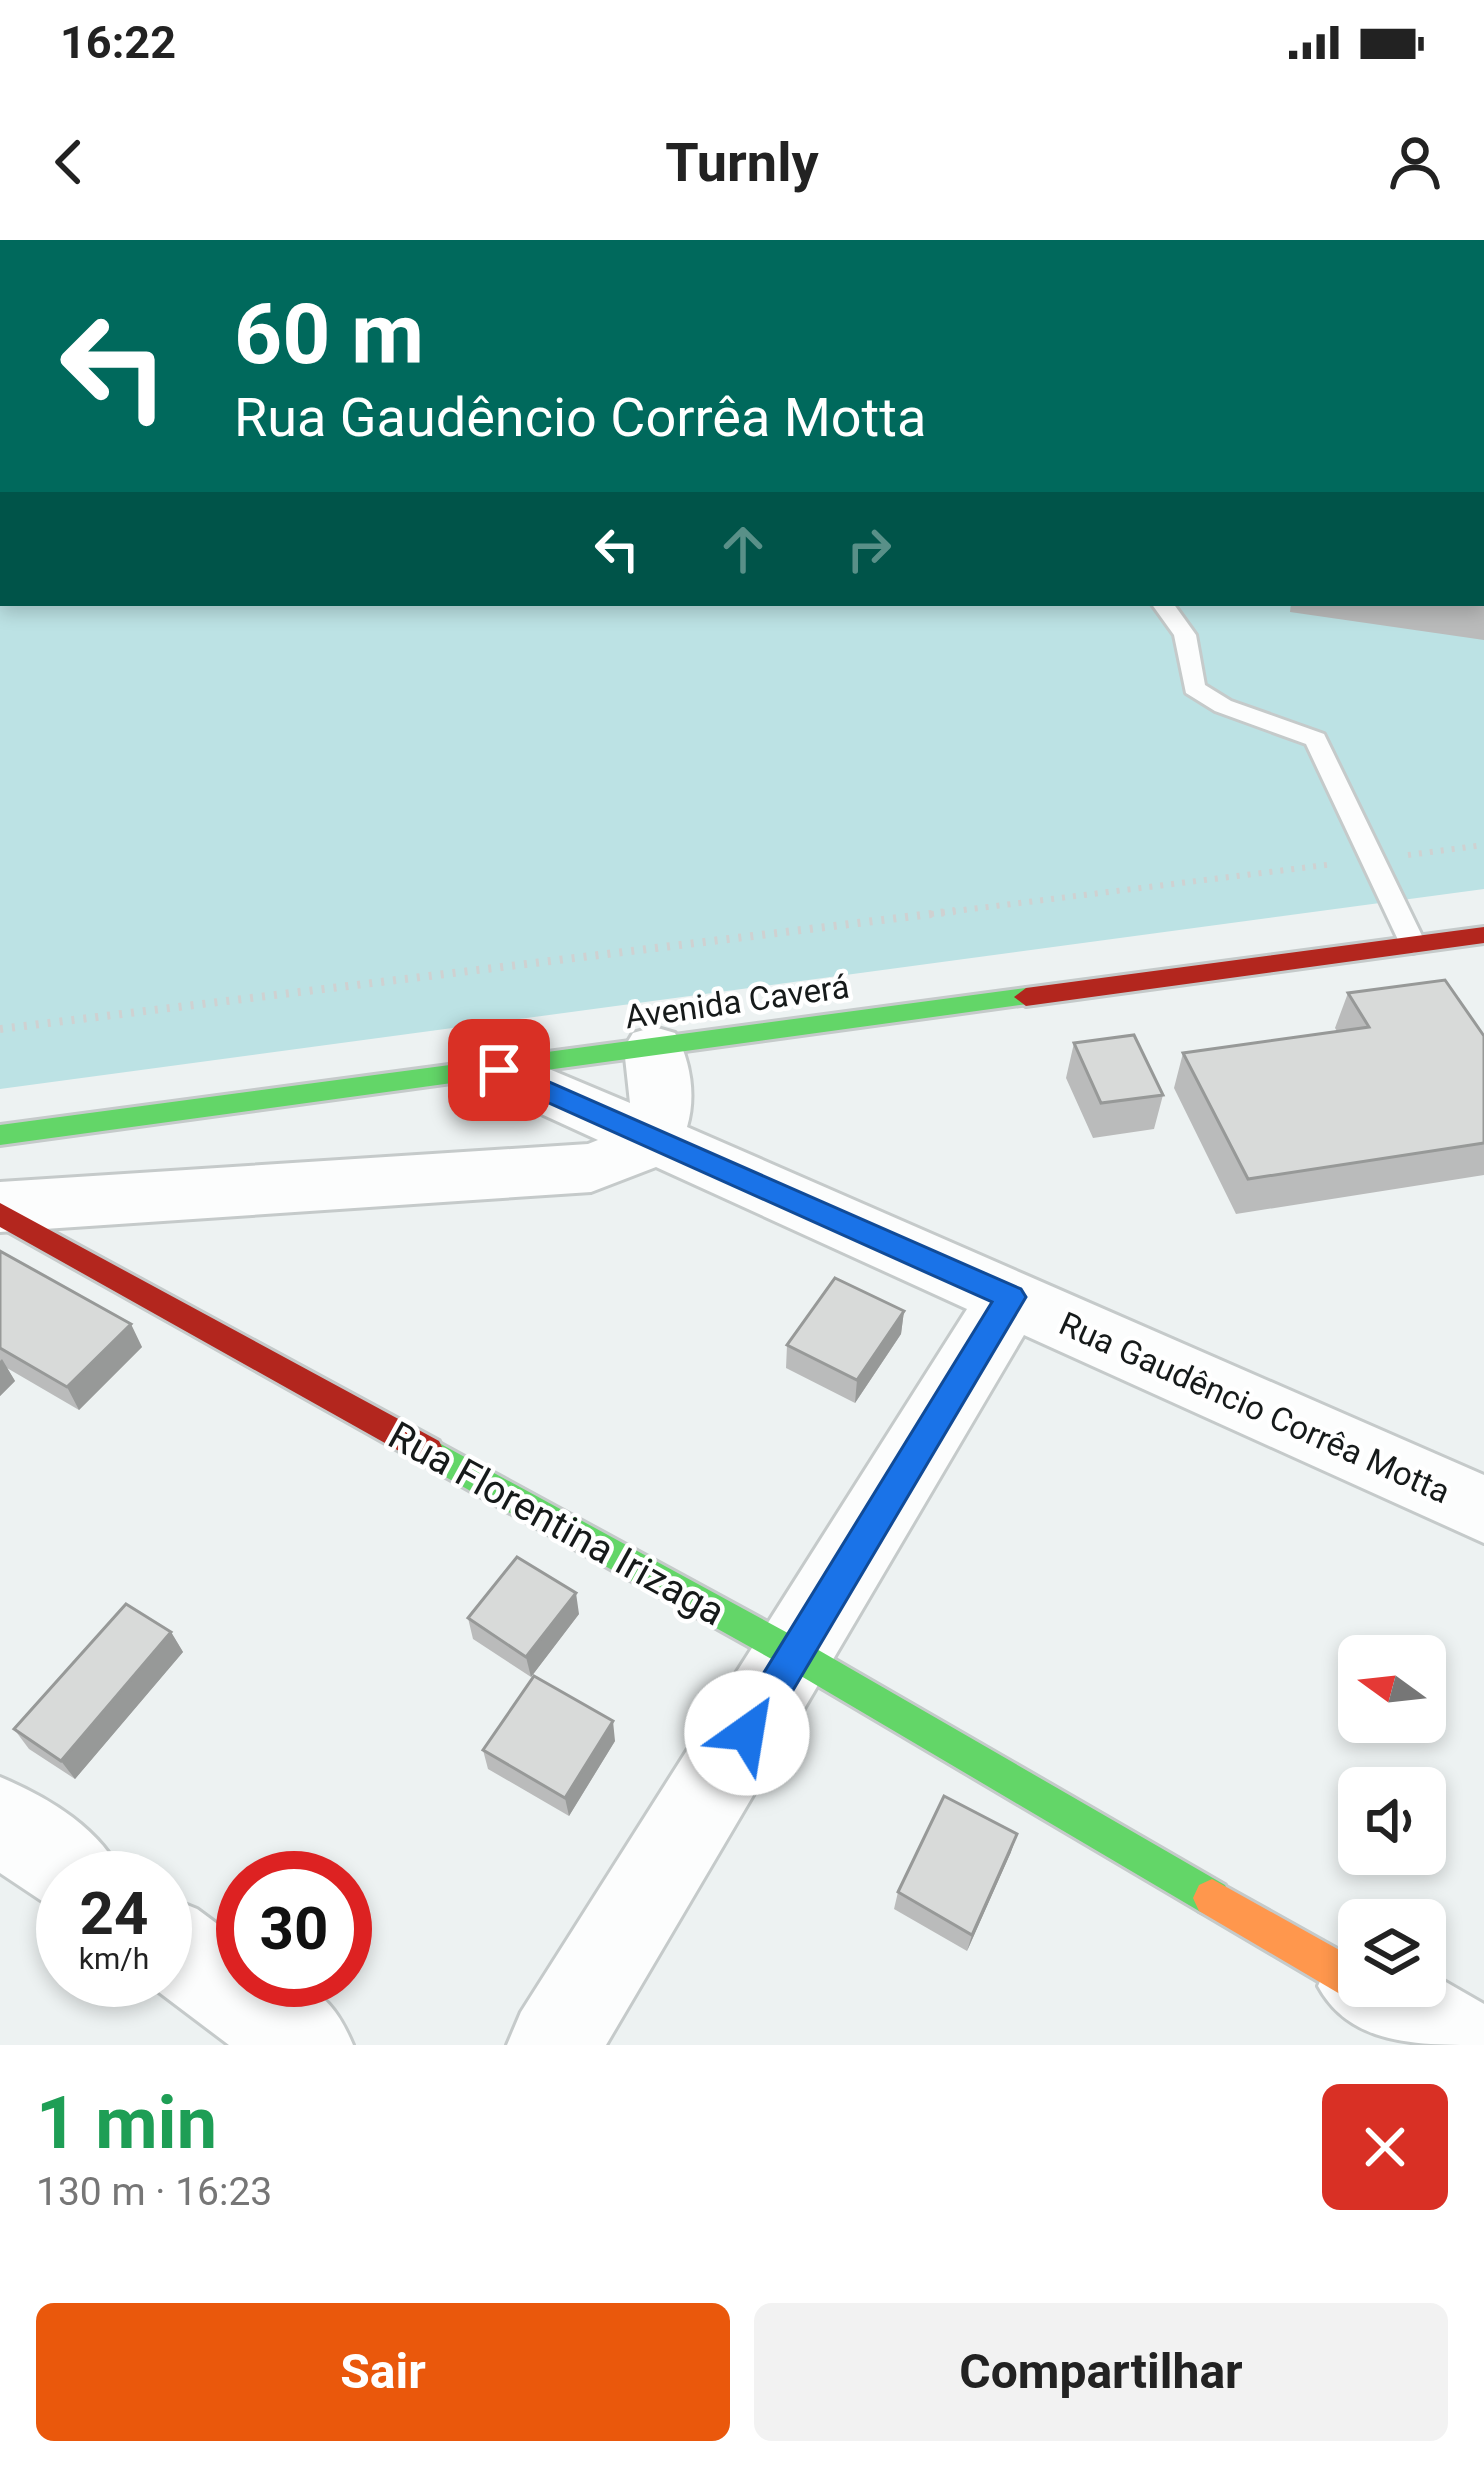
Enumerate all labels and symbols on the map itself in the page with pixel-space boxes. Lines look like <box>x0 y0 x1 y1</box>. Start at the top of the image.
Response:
street label: Avenida Caverá <box>622 966 852 1037</box>
pin <box>448 1019 550 1121</box>
street label: Rua Gaudêncio Corrêa Motta <box>1054 1304 1456 1511</box>
street label: Rua Florentina Irizaga <box>381 1413 732 1635</box>
north arrow <box>1338 1635 1446 1743</box>
position arrow <box>684 1670 810 1796</box>
speed limit sign: 30 <box>216 1851 372 2007</box>

